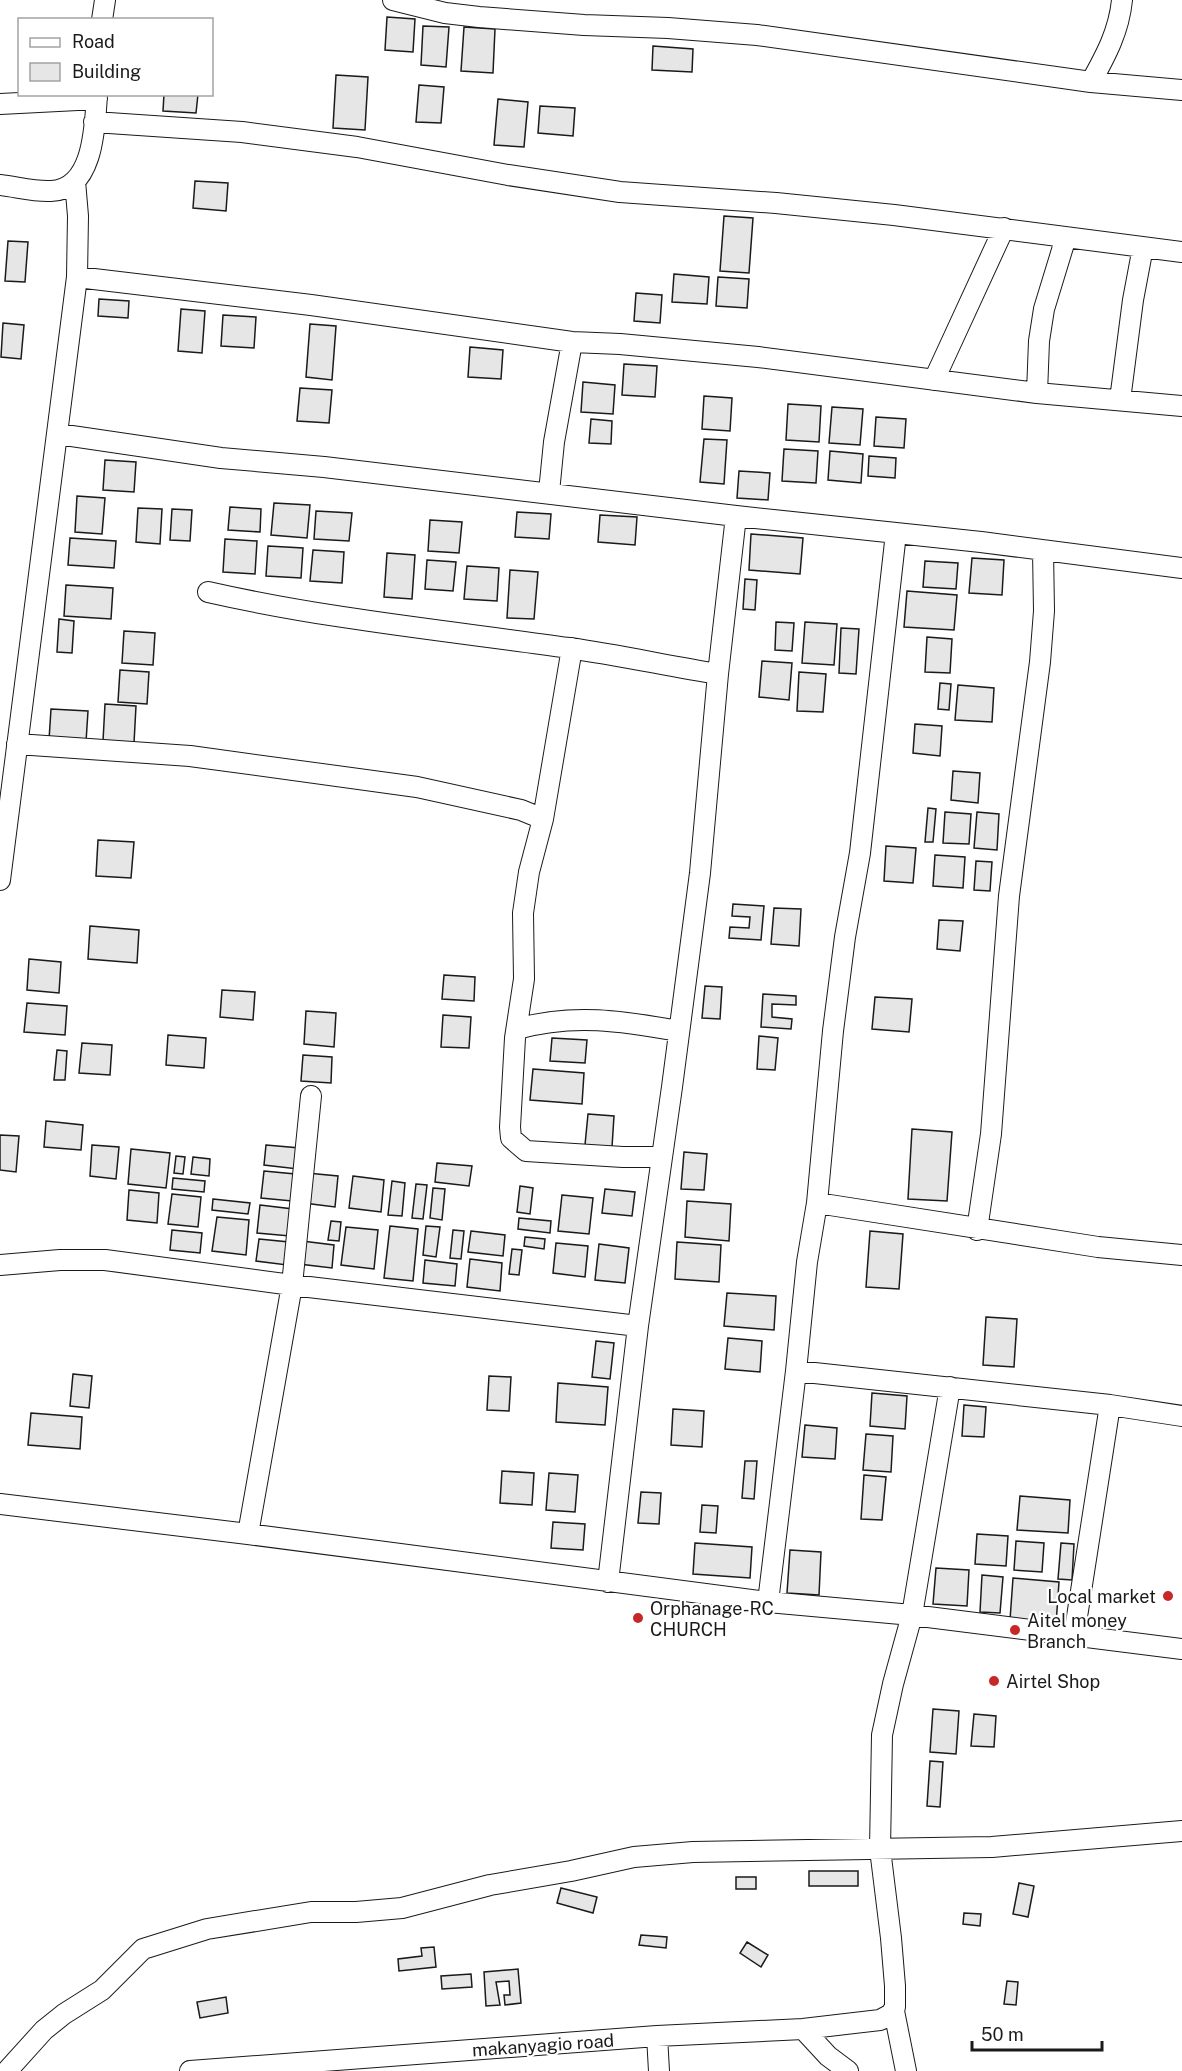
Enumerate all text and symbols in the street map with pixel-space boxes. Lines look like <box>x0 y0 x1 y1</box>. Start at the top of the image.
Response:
legend <box>18 18 213 96</box>
text: Road <box>72 31 115 52</box>
text: Building <box>72 61 141 82</box>
place label: Local market <box>1047 1586 1156 1607</box>
marker: Local market <box>1161 1589 1175 1603</box>
place label: Orphanage-RC CHURCH <box>650 1598 774 1640</box>
place label: Aitel money Branch <box>1027 1610 1127 1652</box>
marker: Orphanage-RC CHURCH <box>631 1611 645 1625</box>
marker: Aitel money Branch <box>1008 1623 1022 1637</box>
place label: Airtel Shop <box>1006 1671 1100 1692</box>
marker: Airtel Shop <box>987 1674 1001 1688</box>
scale bar <box>972 2014 1102 2052</box>
text: 50 m <box>981 2024 1024 2045</box>
street label: makanyagio road <box>471 2030 615 2060</box>

